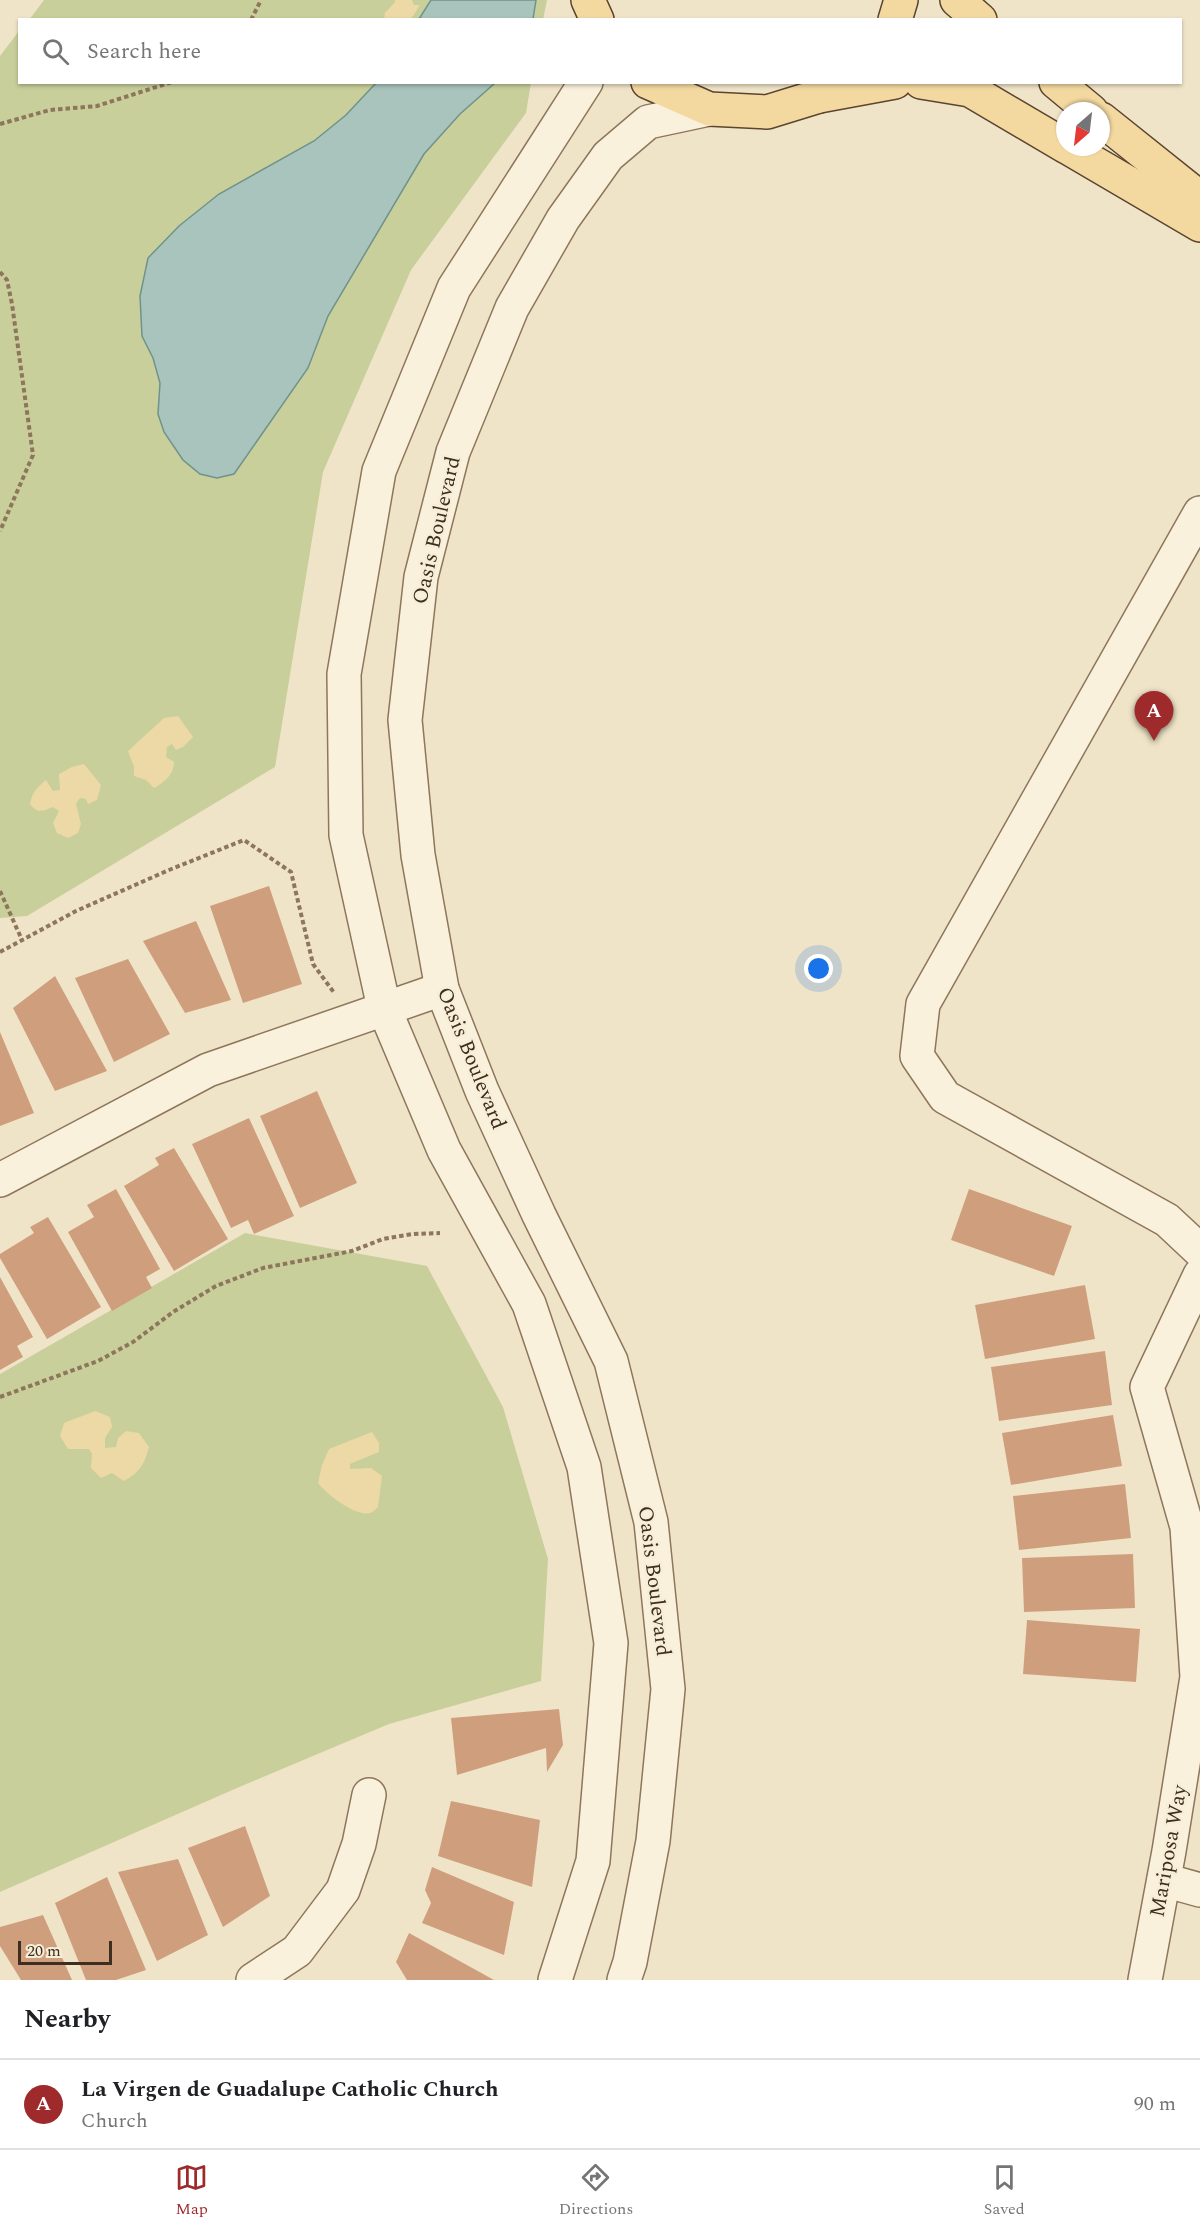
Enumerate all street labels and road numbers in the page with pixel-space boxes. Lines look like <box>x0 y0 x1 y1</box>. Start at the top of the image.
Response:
street label: Oasis Boulevard <box>404 453 470 607</box>
street label: Oasis Boulevard <box>428 982 514 1134</box>
street label: Oasis Boulevard <box>629 1504 679 1658</box>
street label: Mariposa Way <box>1142 1782 1197 1920</box>

